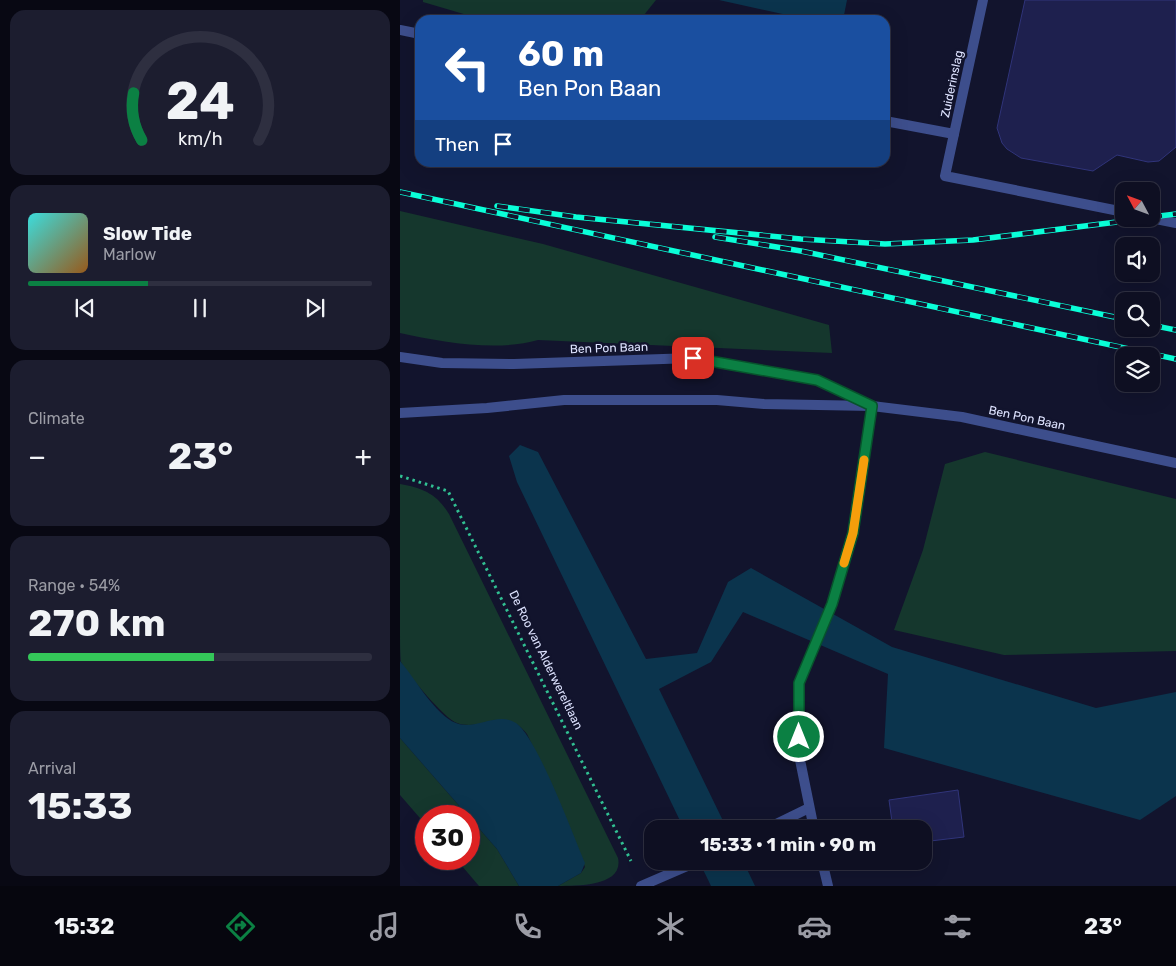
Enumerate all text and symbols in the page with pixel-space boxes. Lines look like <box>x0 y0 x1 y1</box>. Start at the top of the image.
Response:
text: 60 m <box>518 33 604 75</box>
icon: left <box>435 35 500 100</box>
street label: Zuiderinslag <box>938 49 966 119</box>
text: 24 <box>165 70 235 132</box>
text: Ben Pon Baan <box>518 75 661 102</box>
text: km/h <box>178 128 222 149</box>
icon: arrive <box>489 130 517 158</box>
text: Then <box>435 133 479 156</box>
north arrow <box>1115 182 1160 228</box>
map controls <box>1115 182 1160 392</box>
text: Slow Tide <box>103 222 192 245</box>
button: sound <box>1115 237 1160 282</box>
text: Marlow <box>103 245 156 264</box>
button: search <box>1115 292 1160 337</box>
icon: previous <box>71 294 99 322</box>
icon: pause <box>186 294 214 322</box>
icon: next <box>301 294 329 322</box>
pin <box>672 337 714 379</box>
street label: Ben Pon Baan <box>570 340 648 356</box>
icon: arrive <box>679 344 707 372</box>
button: layers <box>1115 347 1160 392</box>
street label: Ben Pon Baan <box>987 403 1067 433</box>
text: Climate <box>28 409 85 428</box>
text: 23° <box>168 433 233 479</box>
text: − <box>28 440 46 473</box>
text: + <box>355 440 372 473</box>
text: Range · 54% <box>28 576 120 595</box>
street label: De Roo van Alderwereltlaan <box>506 588 586 732</box>
text: 270 km <box>28 600 165 646</box>
position arrow <box>772 710 824 762</box>
text: Arrival <box>28 759 76 778</box>
text: 15:33 <box>28 783 133 829</box>
speed limit sign: 30 <box>415 805 480 870</box>
text: 15:33 · 1 min · 90 m <box>700 833 876 856</box>
icon: directions <box>223 909 258 944</box>
icon: music <box>367 909 402 944</box>
icon: phone <box>510 909 545 944</box>
icon: climate <box>653 909 688 944</box>
icon: car <box>797 909 832 944</box>
icon: filters <box>940 909 975 944</box>
text: 15:32 <box>54 913 115 940</box>
text: 23° <box>1084 913 1122 940</box>

